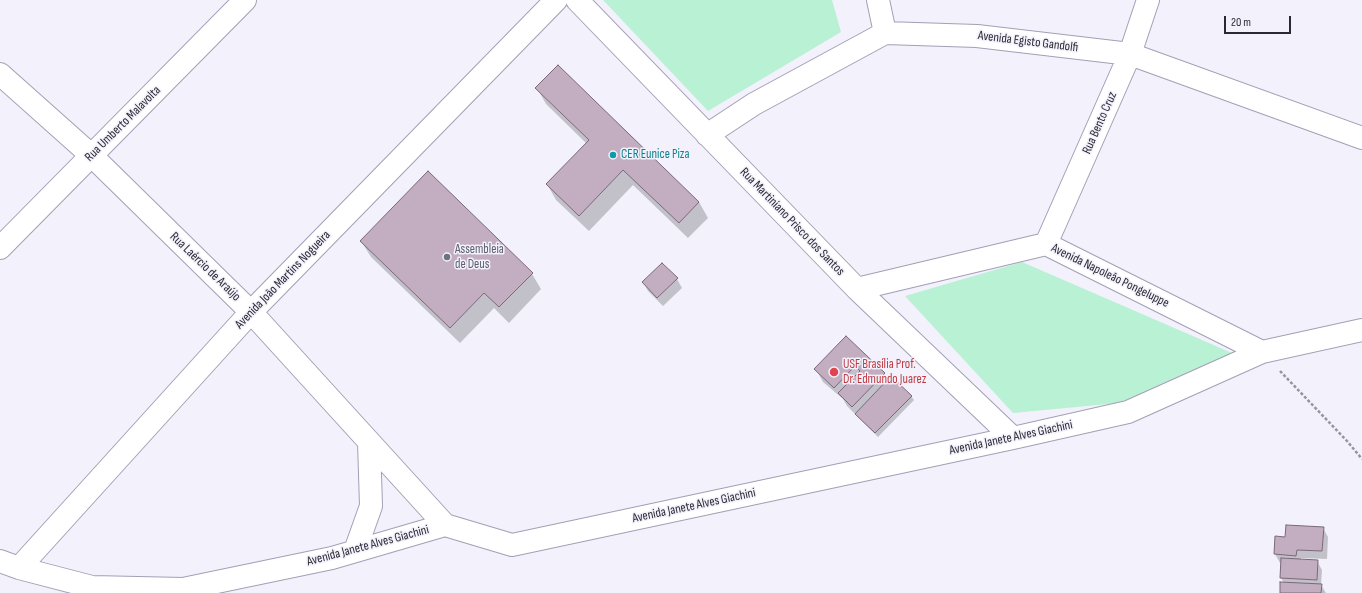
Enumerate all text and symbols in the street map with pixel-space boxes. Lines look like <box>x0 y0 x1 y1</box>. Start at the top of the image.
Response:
scale bar <box>1226 8 1293 34</box>
text: 20 m <box>1231 15 1251 30</box>
street label: Avenida Egisto Gandolfi <box>977 28 1079 56</box>
street label: Rua Umberto Malavolta <box>82 83 164 165</box>
street label: Rua Bento Cruz <box>1079 89 1121 157</box>
place label: CER Eunice Piza <box>621 147 690 163</box>
marker: CER Eunice Piza <box>608 150 618 160</box>
street label: Rua Martiniano Prisco dos Santos <box>736 165 848 279</box>
street label: Avenida João Martins Nogueira <box>232 228 334 332</box>
street label: Rua Laércio de Araújo <box>166 229 244 305</box>
street label: Avenida Napoleão Pongeluppe <box>1049 241 1171 311</box>
place label: Assembleia de Deus <box>455 242 504 273</box>
marker: Assembleia de Deus <box>442 252 452 262</box>
place label: USF Brasília Prof. Dr. Edmundo Juarez <box>843 357 926 388</box>
marker: USF Brasília Prof. Dr. Edmundo Juarez <box>828 366 840 378</box>
street label: Avenida Janete Alves Giachini <box>948 417 1074 459</box>
street label: Avenida Janete Alves Giachini <box>631 485 757 527</box>
street label: Avenida Janete Alves Giachini <box>305 522 431 570</box>

